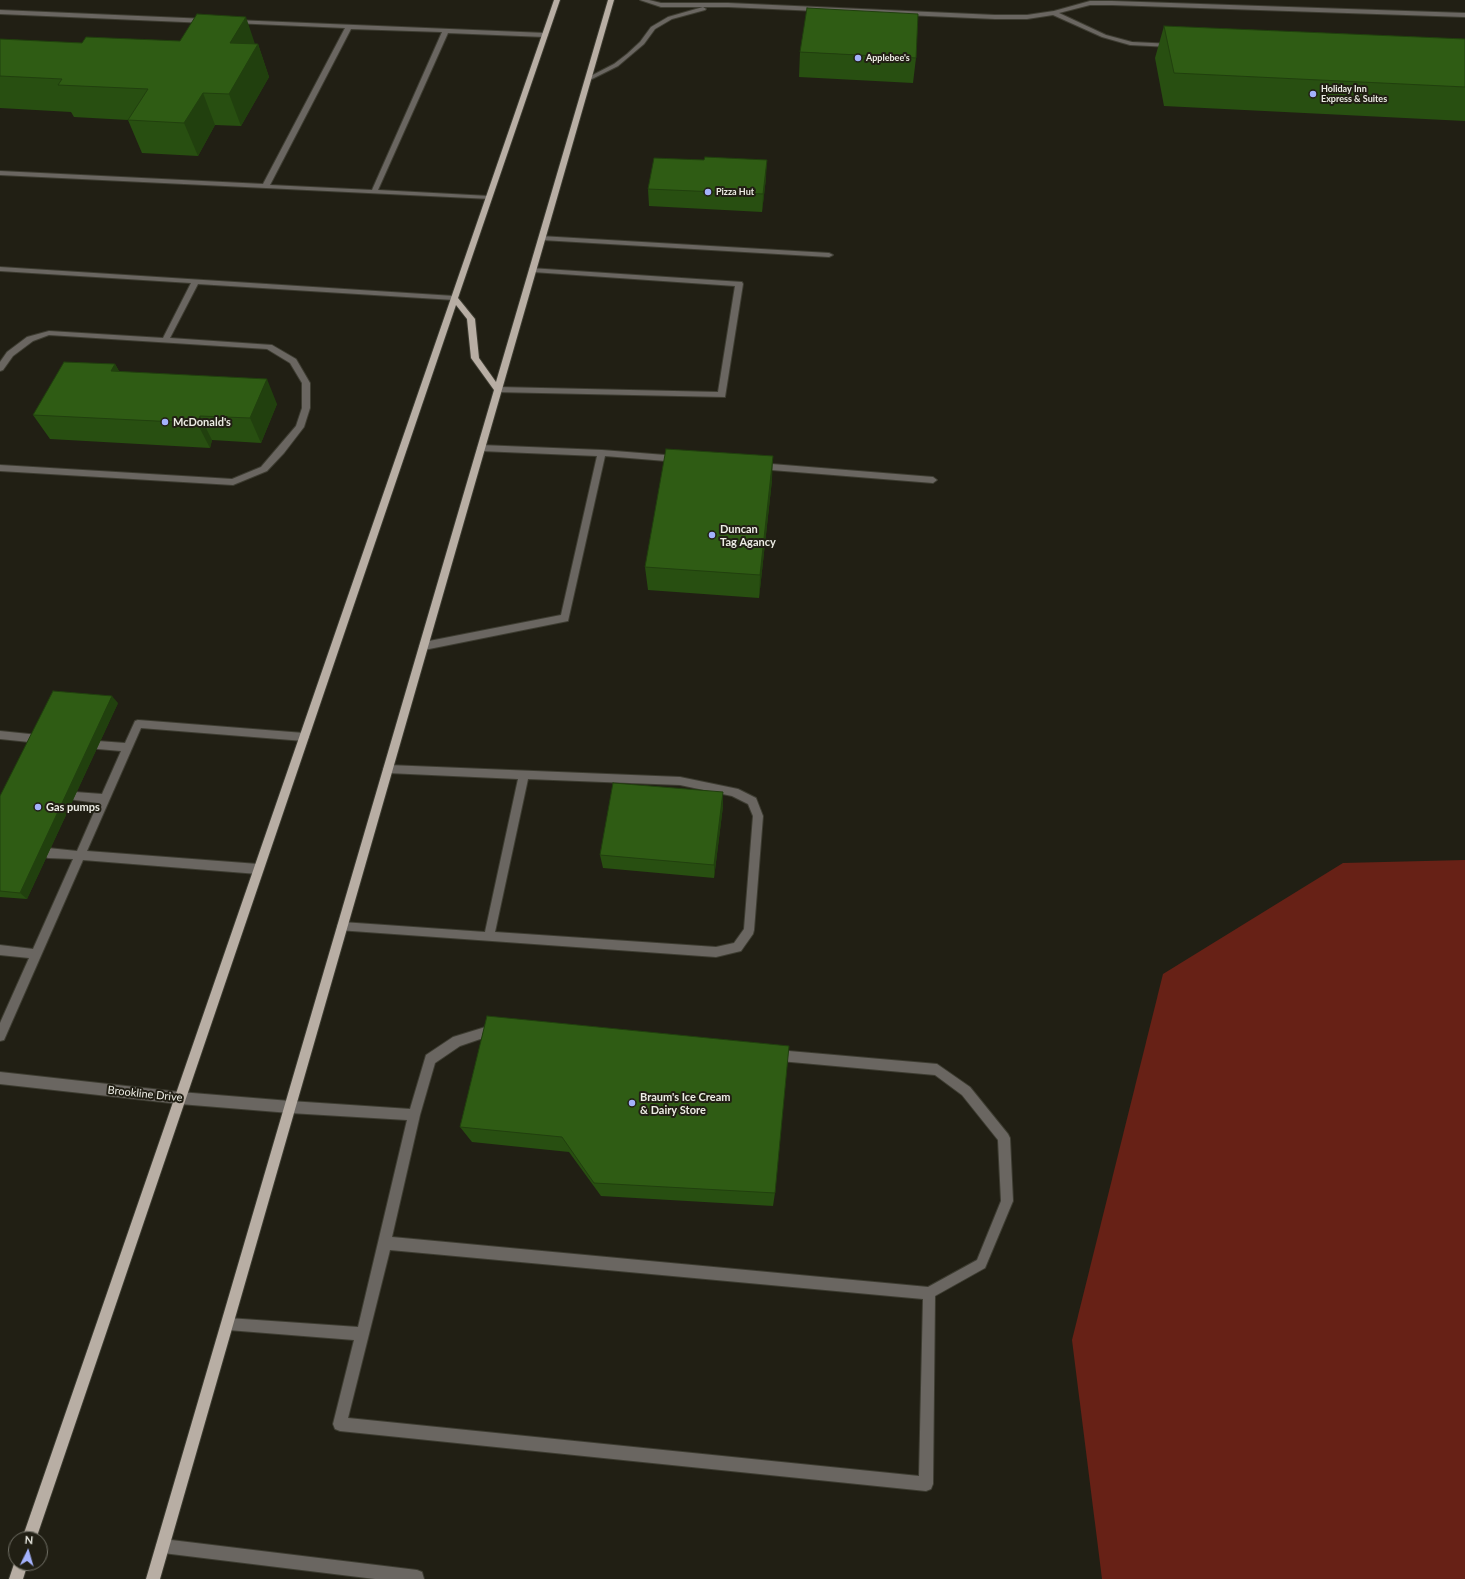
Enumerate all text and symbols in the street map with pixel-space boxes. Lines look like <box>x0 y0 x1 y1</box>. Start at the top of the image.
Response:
marker: Applebee's <box>853 53 863 63</box>
place label: Applebee's <box>866 53 910 63</box>
place label: Holiday Inn Express & Suites <box>1321 84 1387 105</box>
marker: Holiday Inn Express & Suites <box>1308 89 1318 99</box>
marker: Pizza Hut <box>703 187 713 197</box>
place label: Pizza Hut <box>716 187 754 197</box>
place label: McDonald's <box>173 415 231 429</box>
marker: McDonald's <box>160 417 170 427</box>
place label: Duncan Tag Agancy <box>720 522 776 548</box>
marker: Duncan Tag Agancy <box>707 530 717 540</box>
place label: Gas pumps <box>46 800 100 814</box>
marker: Gas pumps <box>33 802 43 812</box>
street label: Brookline Drive <box>107 1084 183 1104</box>
place label: Braum's Ice Cream & Dairy Store <box>640 1090 730 1116</box>
marker: Braum's Ice Cream & Dairy Store <box>627 1098 637 1108</box>
north arrow <box>8 1531 48 1571</box>
text: N <box>24 1533 34 1546</box>

